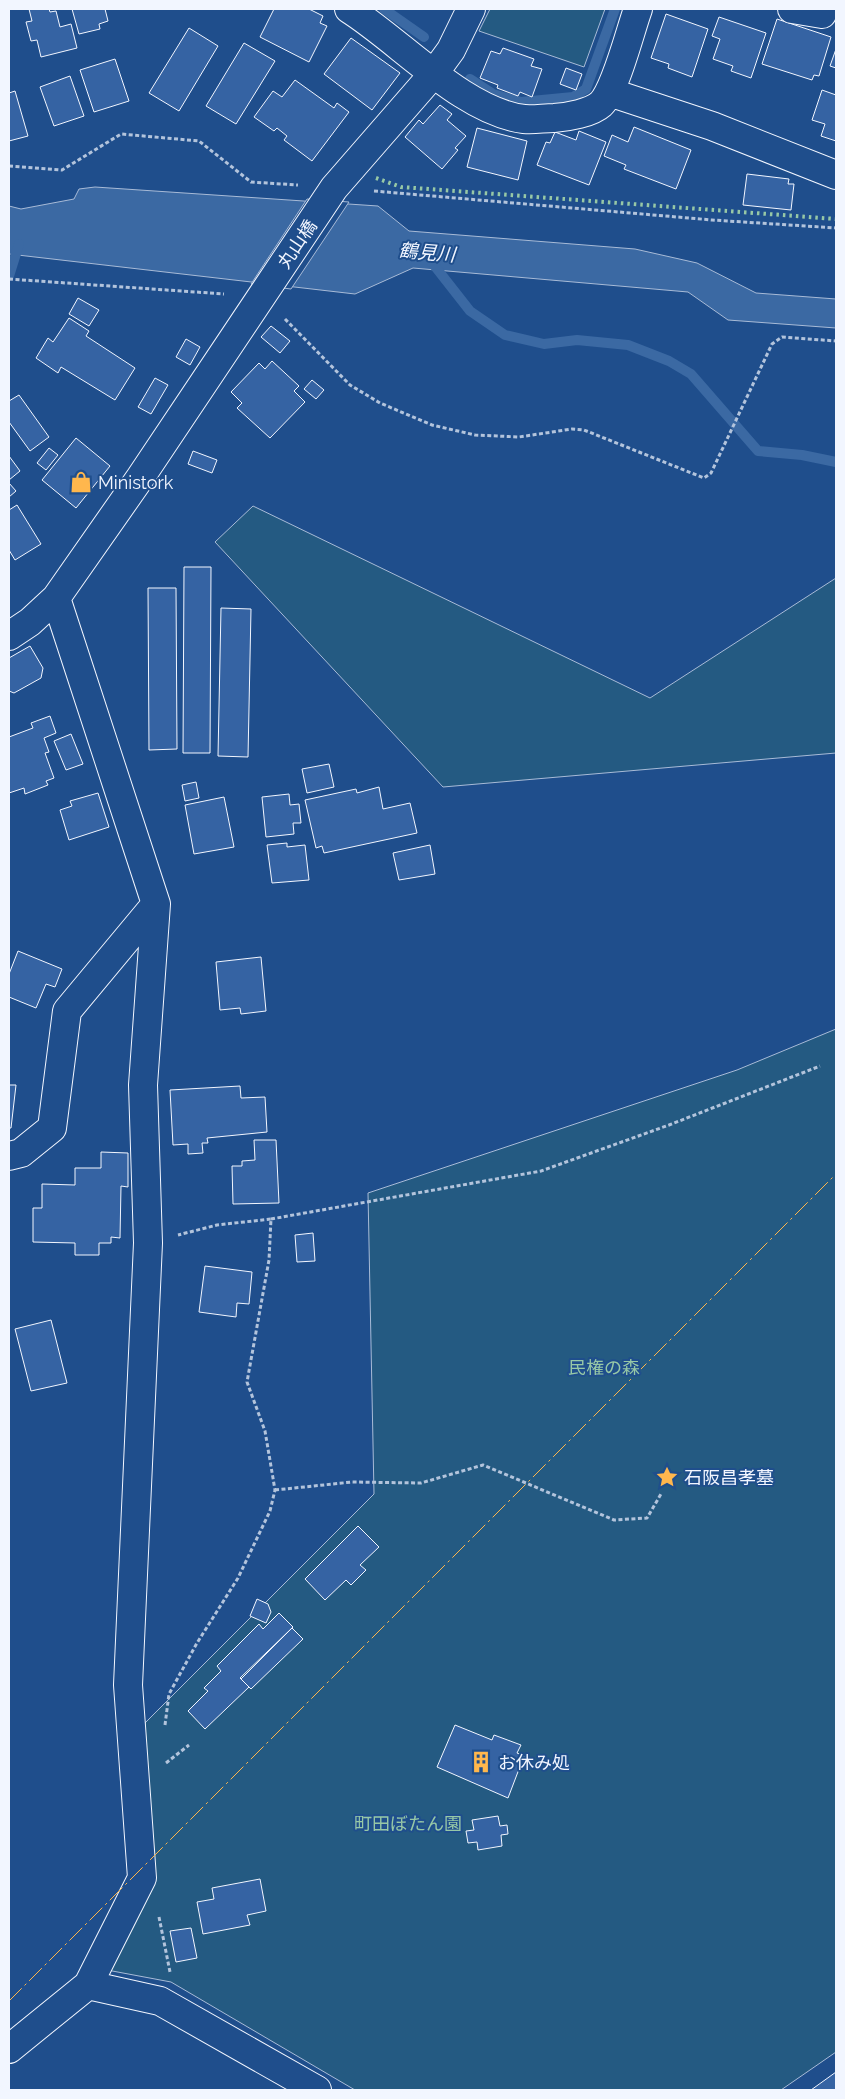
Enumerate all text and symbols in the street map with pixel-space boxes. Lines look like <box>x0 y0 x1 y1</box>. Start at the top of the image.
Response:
street label: 丸山橋 <box>273 216 321 272</box>
water label: 鶴見川 <box>398 239 458 266</box>
shop icon: Ministork <box>68 469 94 495</box>
place label: Ministork <box>98 472 174 493</box>
park label: 民権の森 <box>568 1357 640 1378</box>
place icon: 石阪昌孝墓 <box>654 1464 680 1490</box>
place label: 石阪昌孝墓 <box>684 1467 774 1488</box>
building icon: お休み処 <box>468 1749 494 1775</box>
place label: お休み処 <box>498 1752 570 1773</box>
park label: 町田ぼたん園 <box>354 1813 462 1834</box>

